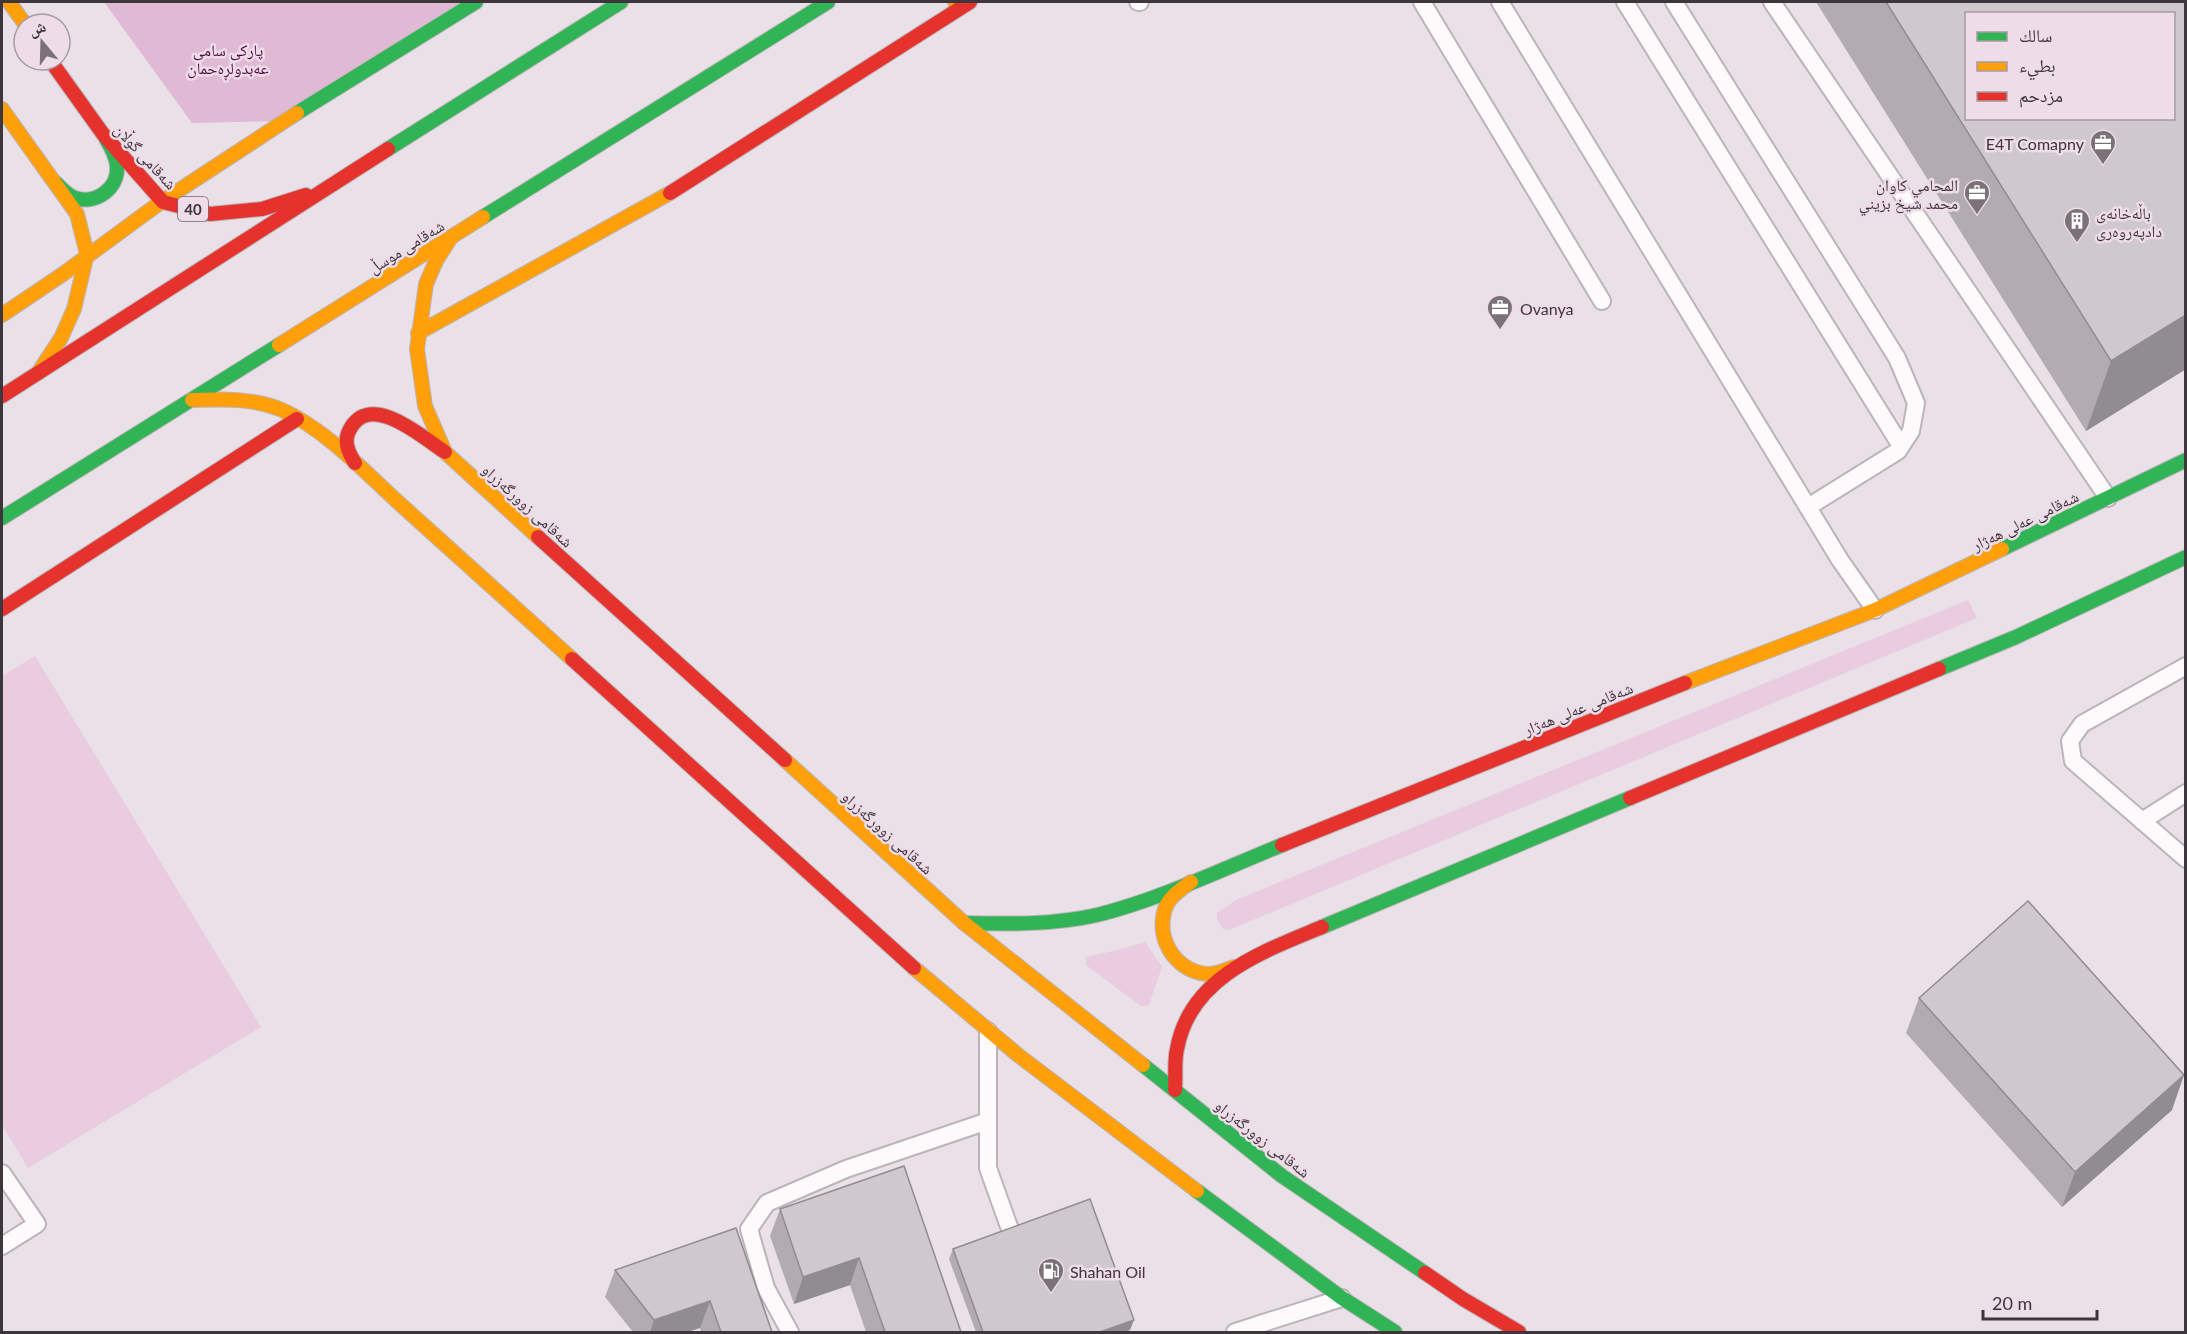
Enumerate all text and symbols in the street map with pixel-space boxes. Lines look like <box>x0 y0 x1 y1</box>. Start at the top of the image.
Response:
north arrow <box>12 12 72 72</box>
legend <box>1965 12 2175 120</box>
text: ش <box>26 16 48 40</box>
text: سالك <box>2019 24 2052 46</box>
park label: پارکی سامی عەبدولڕەحمان <box>187 40 269 81</box>
text: بطيء <box>2019 54 2056 81</box>
text: مزدحم <box>2019 84 2063 108</box>
street label: شەقامی گوڵان <box>109 119 182 194</box>
office icon: E4T Comapny <box>2088 128 2118 166</box>
place label: E4T Comapny <box>1986 134 2085 153</box>
place label: المحامي كاوان محمد شيخ بزيني <box>1859 175 1958 216</box>
office icon: المحامي كاوان محمد شيخ بزيني <box>1962 178 1992 216</box>
road number: 40 <box>178 197 208 221</box>
place label: باڵەخانەی دادپەروەری <box>2096 203 2162 242</box>
building icon: باڵەخانەی دادپەروەری <box>2062 206 2092 244</box>
street label: شەقامی موسڵ <box>365 215 448 278</box>
office icon: Ovanya <box>1485 293 1515 331</box>
place label: Ovanya <box>1520 299 1574 318</box>
street label: شەقامی زوورگەزراو <box>477 459 577 552</box>
street label: شەقامی عەلی هەژار <box>1968 486 2082 556</box>
street label: شەقامی عەلی هەژار <box>1520 677 1636 741</box>
street label: شەقامی زوورگەزراو <box>837 786 937 879</box>
street label: شەقامی زوورگەزراو <box>1210 1095 1314 1183</box>
fuel station icon: Shahan Oil <box>1036 1256 1066 1294</box>
place label: Shahan Oil <box>1070 1262 1146 1281</box>
scale bar <box>1983 1283 2097 1321</box>
text: 20 m <box>1992 1292 2032 1314</box>

